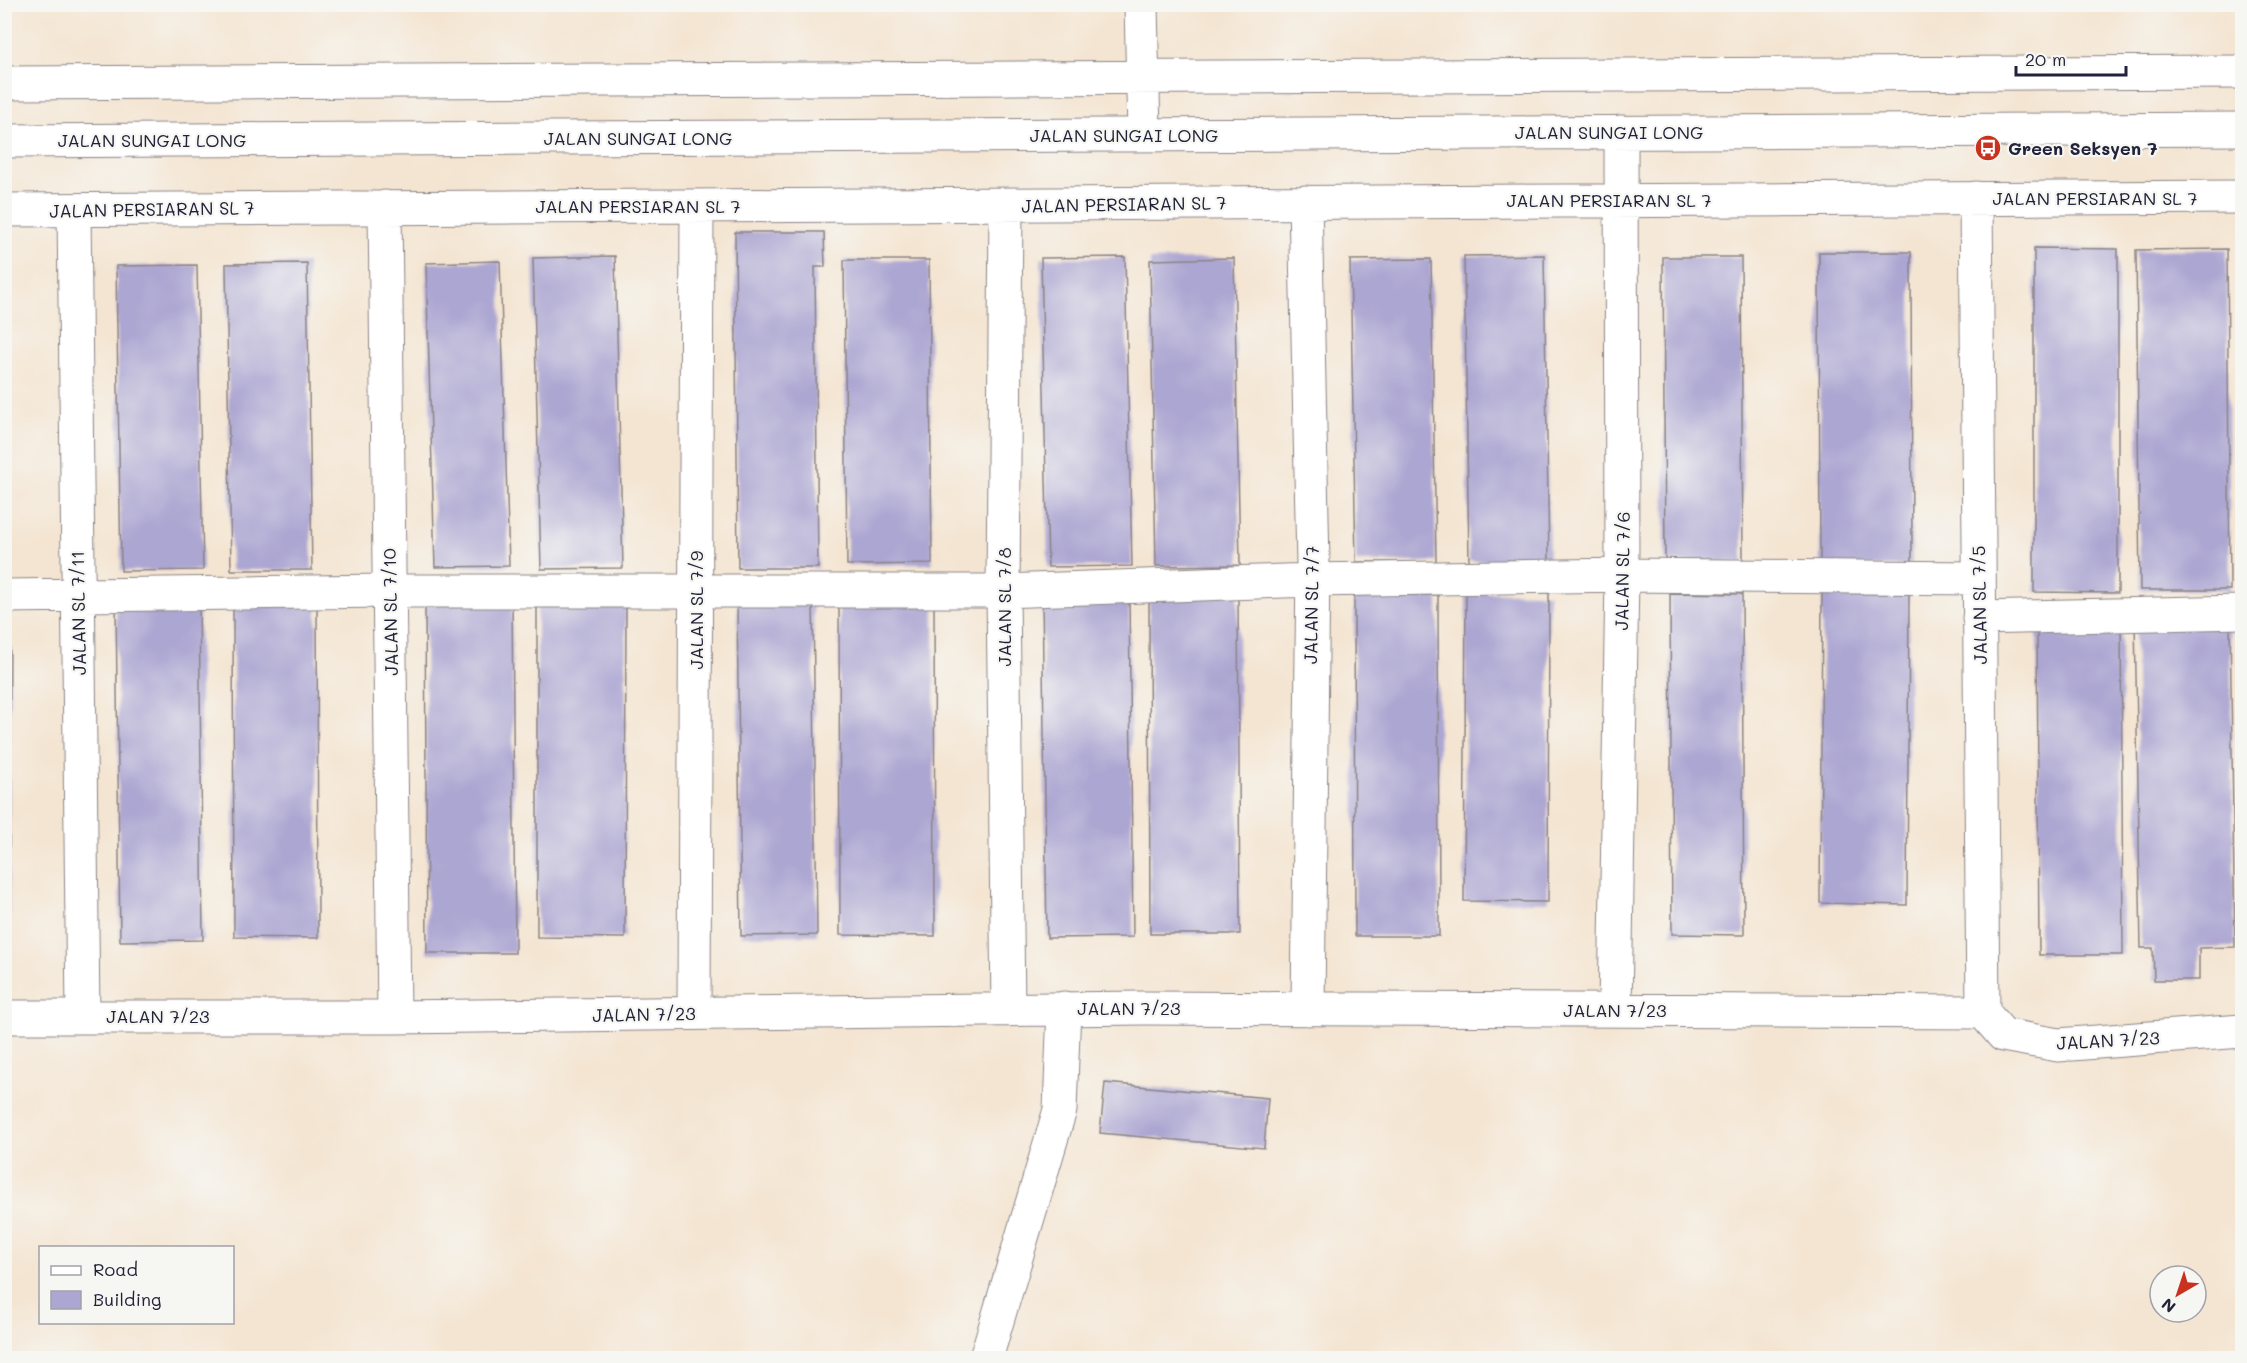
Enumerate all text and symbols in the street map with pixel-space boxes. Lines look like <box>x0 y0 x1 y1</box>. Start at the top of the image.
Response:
scale bar <box>2016 39 2126 77</box>
text: 20 m <box>2025 47 2066 71</box>
street label: JALAN SUNGAI LONG <box>1515 120 1703 144</box>
street label: JALAN SUNGAI LONG <box>1030 123 1218 147</box>
street label: JALAN SUNGAI LONG <box>544 126 732 150</box>
street label: JALAN SUNGAI LONG <box>58 128 246 152</box>
bus stop icon: Green Seksyen 7 <box>1973 133 2003 163</box>
place label: Green Seksyen 7 <box>2008 136 2158 160</box>
street label: JALAN PERSIARAN SL 7 <box>1992 186 2198 210</box>
street label: JALAN PERSIARAN SL 7 <box>1506 188 1712 212</box>
street label: JALAN PERSIARAN SL 7 <box>1021 190 1227 218</box>
street label: JALAN PERSIARAN SL 7 <box>535 194 741 218</box>
street label: JALAN PERSIARAN SL 7 <box>49 195 255 223</box>
street label: JALAN SL 7/6 <box>1609 511 1635 631</box>
street label: JALAN SL 7/5 <box>1966 545 1992 665</box>
street label: JALAN SL 7/7 <box>1298 546 1324 664</box>
street label: JALAN SL 7/8 <box>992 547 1016 667</box>
street label: JALAN SL 7/10 <box>377 548 403 676</box>
street label: JALAN SL 7/9 <box>684 550 708 669</box>
street label: JALAN SL 7/11 <box>65 551 91 675</box>
street label: JALAN 7/23 <box>1077 996 1181 1020</box>
street label: JALAN 7/23 <box>1563 998 1667 1022</box>
street label: JALAN 7/23 <box>592 1001 696 1027</box>
street label: JALAN 7/23 <box>106 1004 210 1028</box>
street label: JALAN 7/23 <box>2056 1025 2160 1055</box>
legend <box>39 1246 234 1324</box>
text: Road <box>93 1257 138 1281</box>
north arrow <box>2148 1264 2208 1324</box>
text: Building <box>93 1287 161 1311</box>
text: N <box>2157 1294 2180 1318</box>

